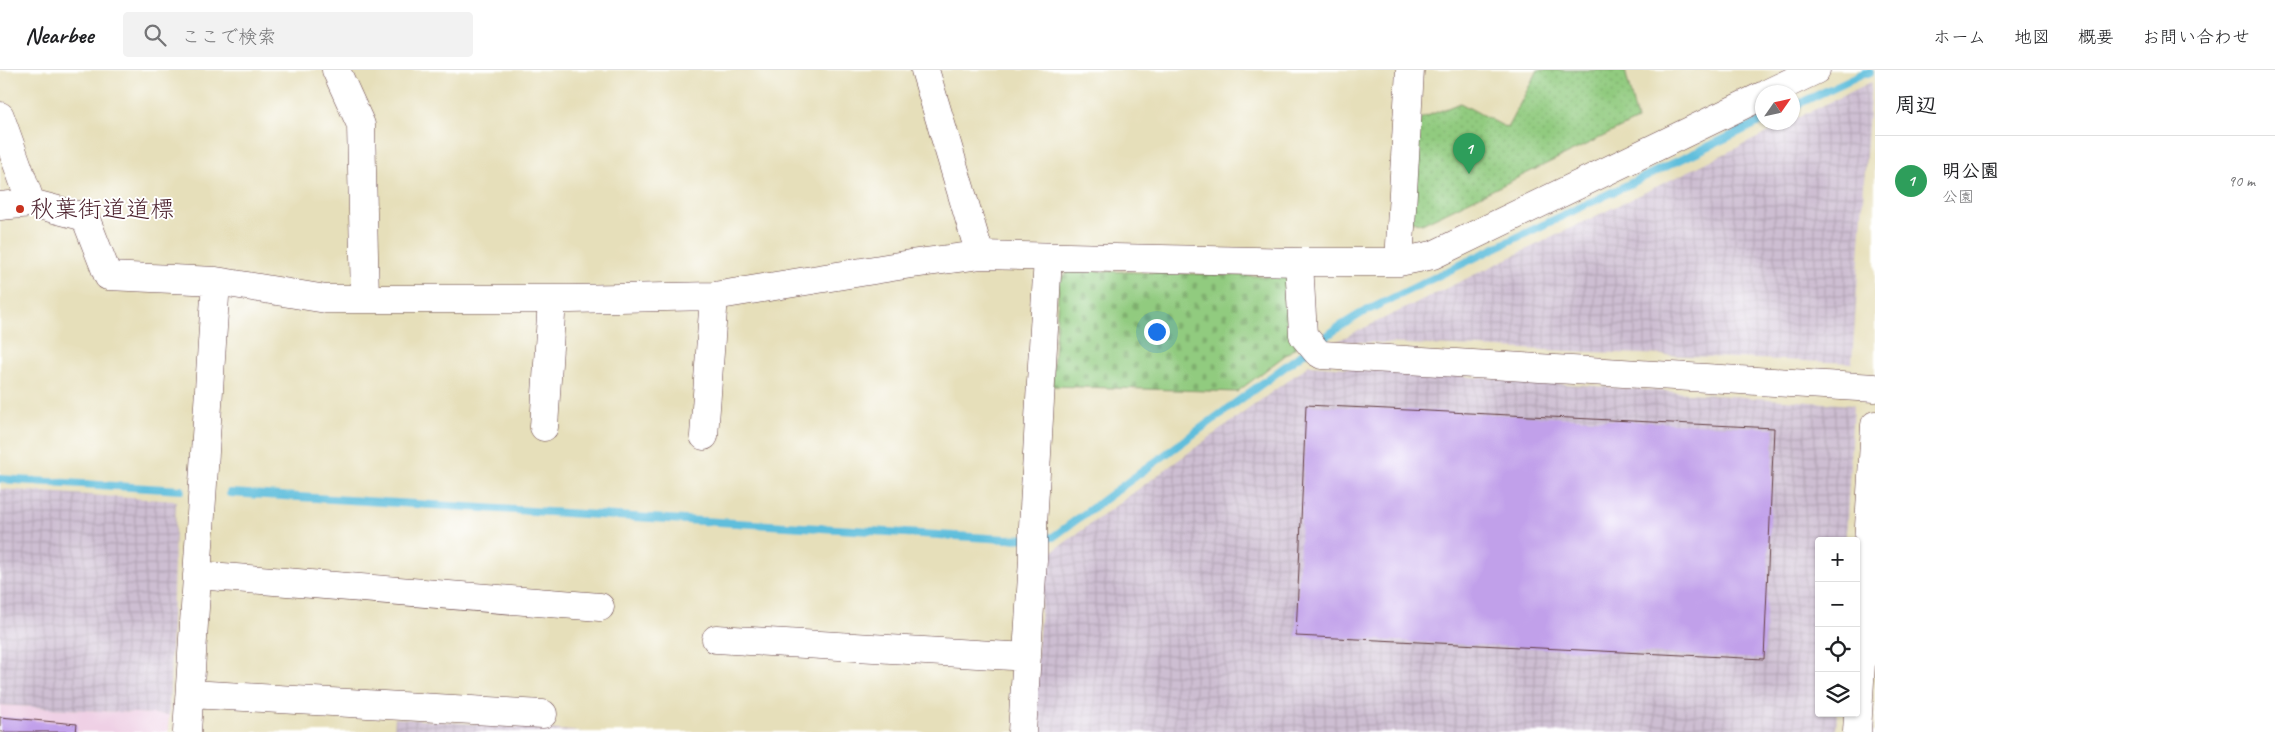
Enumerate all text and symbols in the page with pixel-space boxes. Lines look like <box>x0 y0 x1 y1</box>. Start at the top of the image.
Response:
search box <box>123 12 473 57</box>
text: Nearbee <box>25 20 93 50</box>
icon: search <box>141 21 169 49</box>
text: ここで検索 <box>181 25 276 49</box>
text: ホーム <box>1933 26 1986 48</box>
text: 地図 <box>2014 26 2050 48</box>
text: 概要 <box>2078 26 2114 48</box>
text: お問い合わせ <box>2142 26 2250 48</box>
north arrow <box>1755 85 1800 130</box>
text: 周辺 <box>1895 92 1937 118</box>
pin: 1 <box>1453 133 1485 174</box>
text: 明公園 <box>1942 159 1999 183</box>
text: 1 <box>1907 171 1915 191</box>
text: 90 m <box>2228 171 2255 191</box>
text: 公園 <box>1942 187 1974 207</box>
place label: 秋葉街道道標 <box>30 194 174 224</box>
marker: 秋葉街道道標 <box>14 203 26 215</box>
your location <box>1144 319 1170 345</box>
map controls <box>1815 537 1860 717</box>
button: + <box>1815 537 1860 582</box>
button: − <box>1815 582 1860 627</box>
button: locate <box>1815 627 1860 672</box>
button: layers <box>1815 672 1860 717</box>

